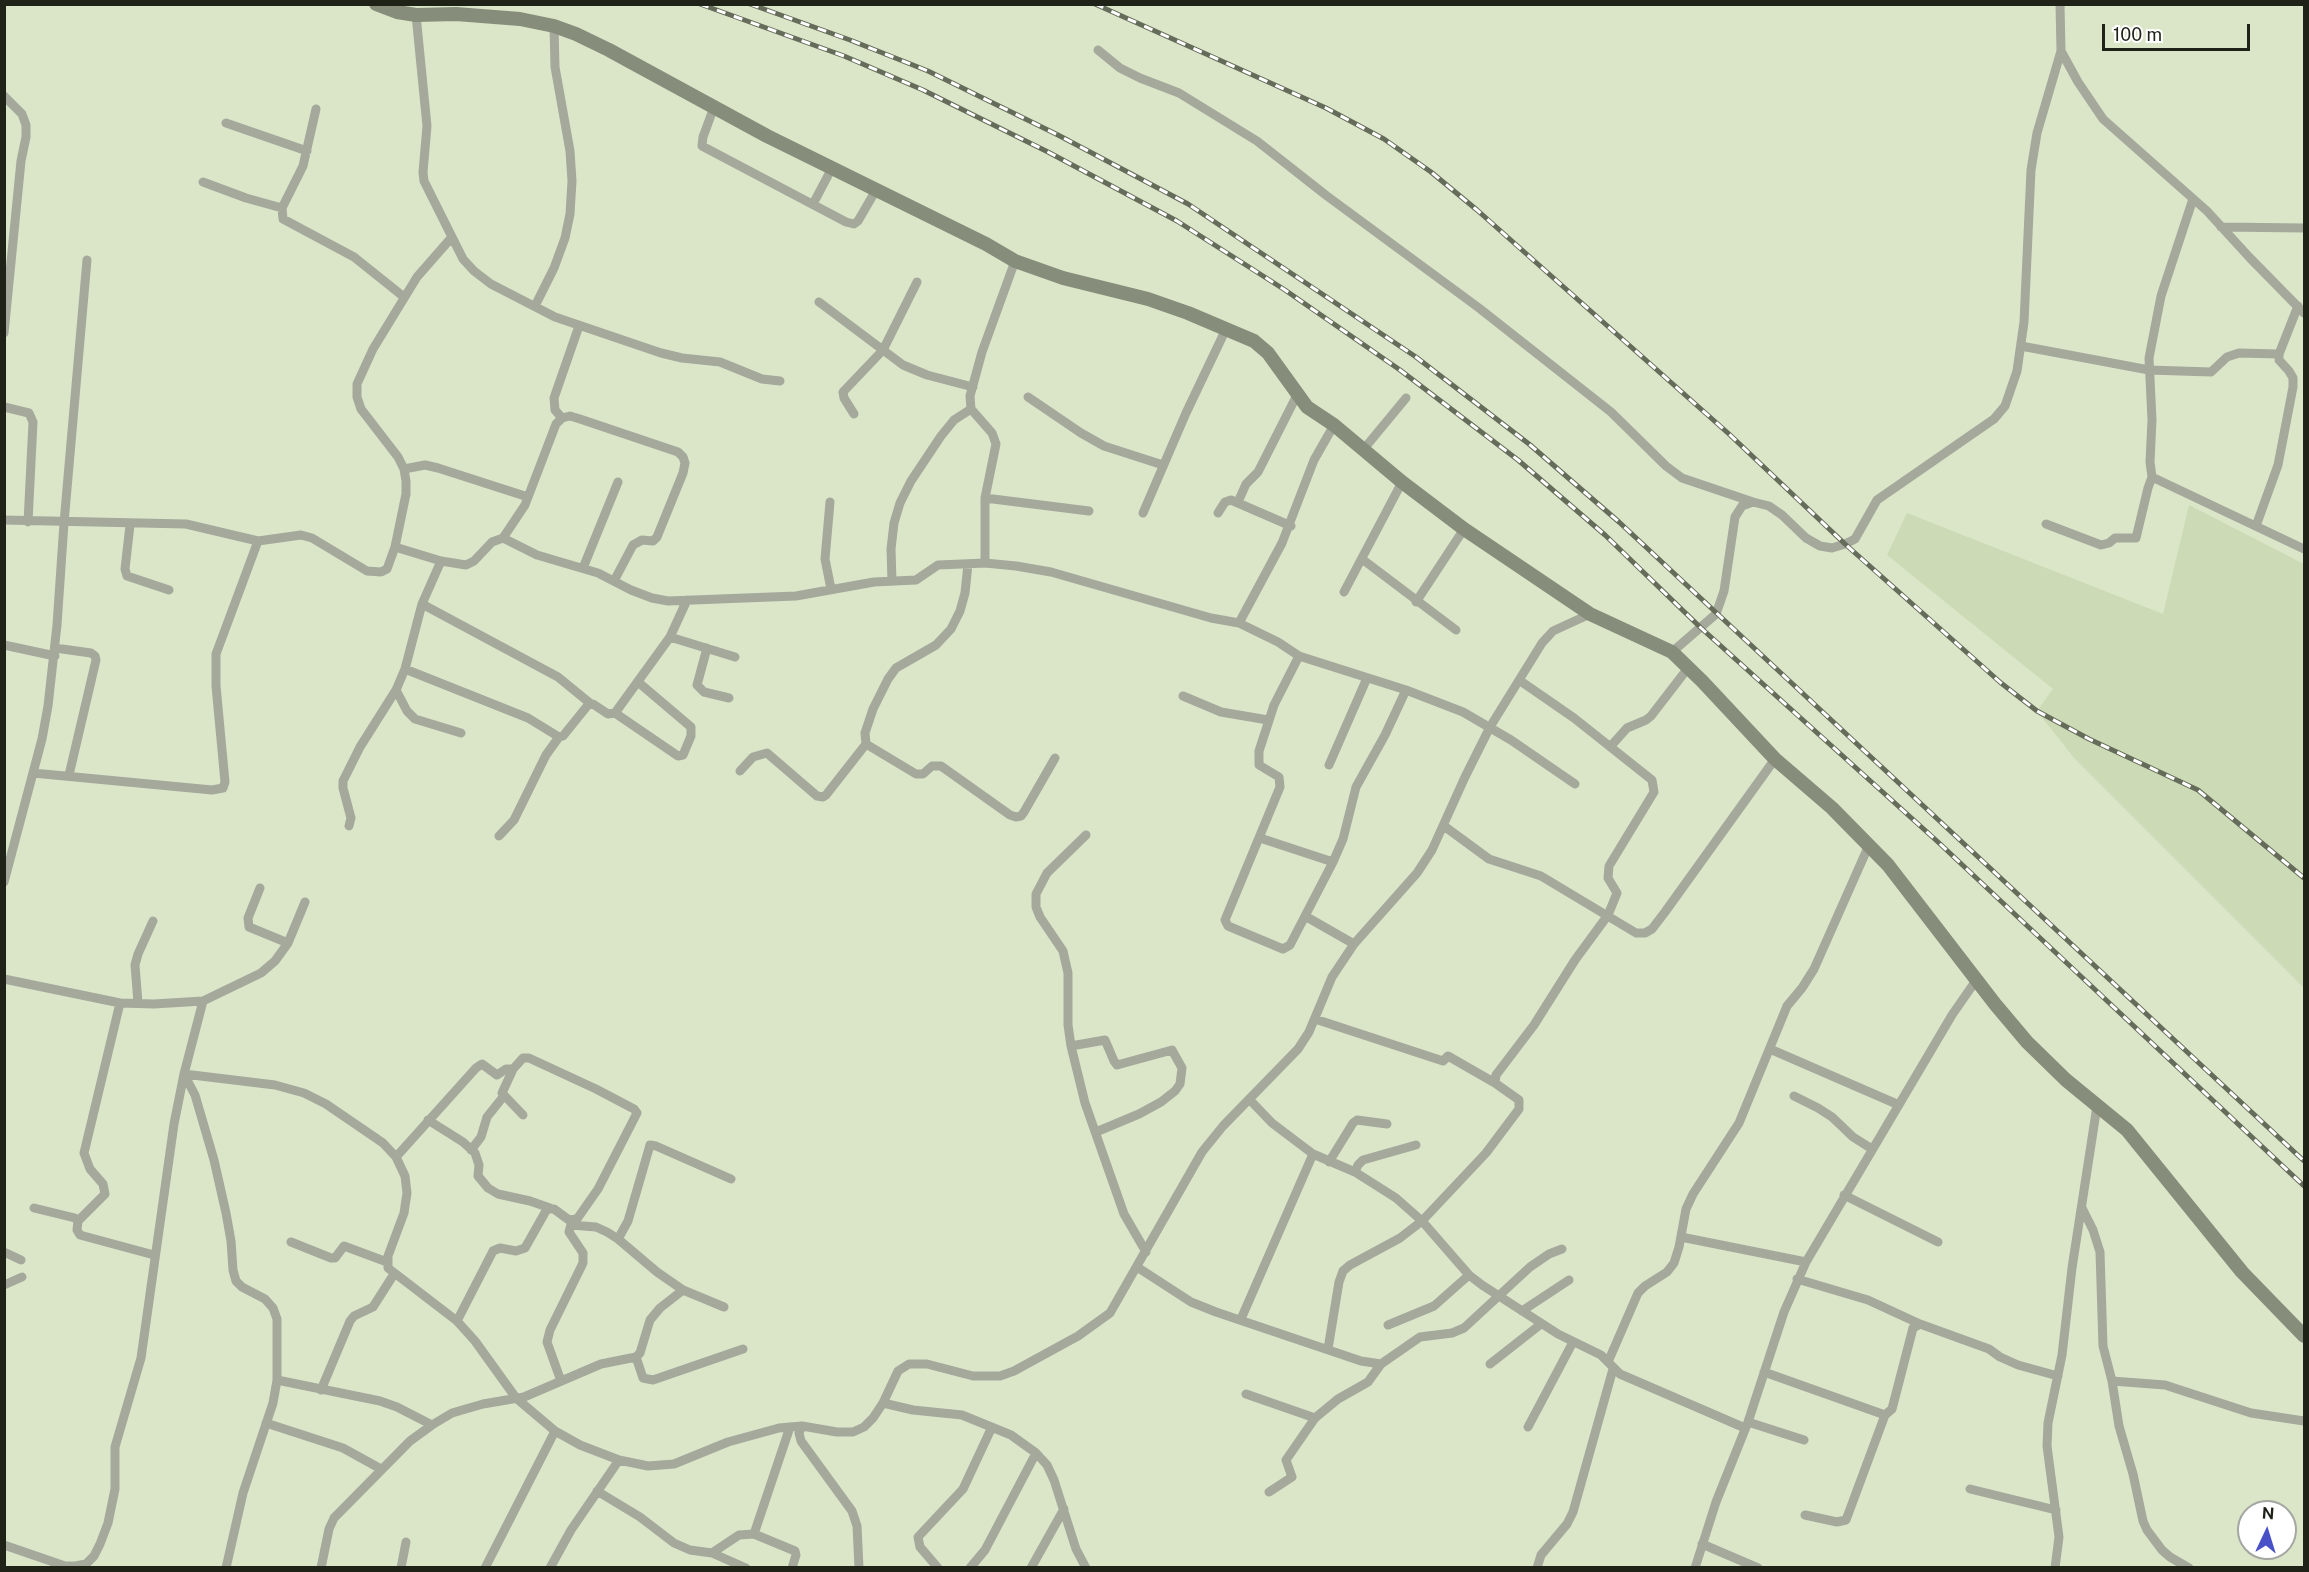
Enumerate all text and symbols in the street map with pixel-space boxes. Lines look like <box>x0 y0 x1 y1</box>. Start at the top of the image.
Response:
scale bar <box>2105 12 2254 50</box>
text: 100 m <box>2113 24 2162 45</box>
north arrow <box>2237 1500 2297 1560</box>
text: N <box>2261 1504 2275 1523</box>

